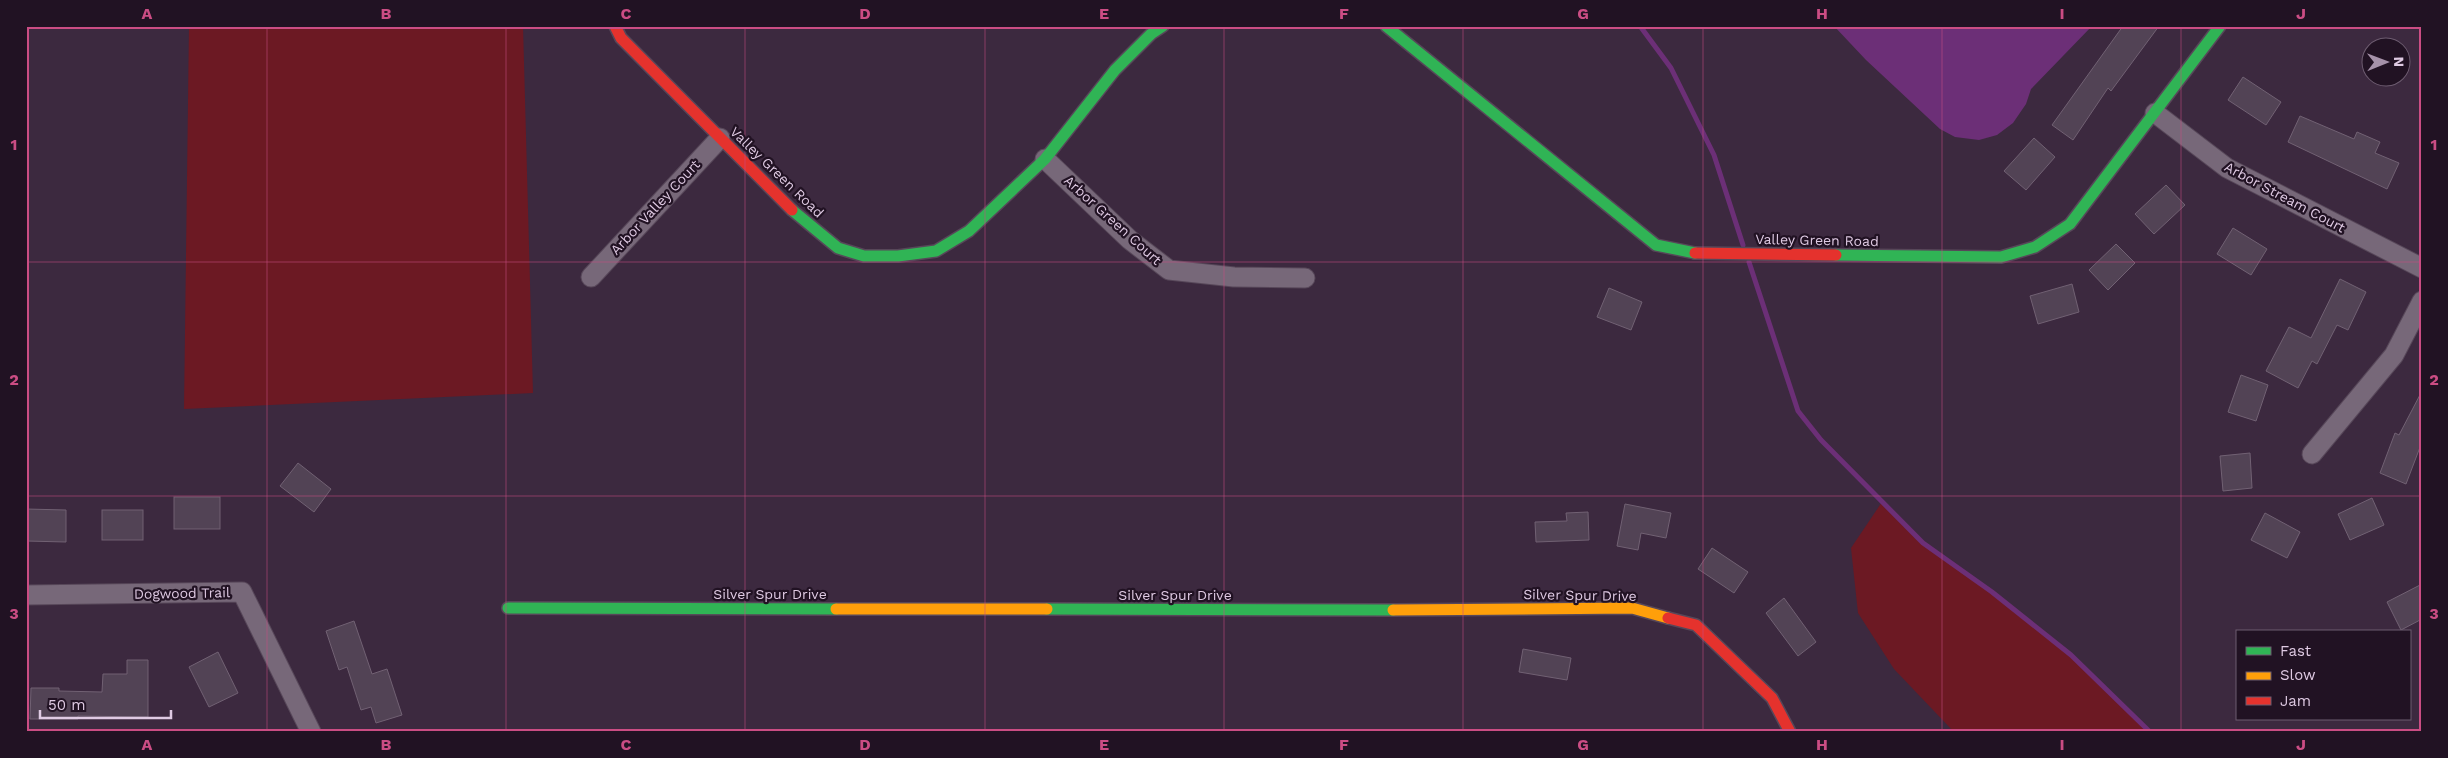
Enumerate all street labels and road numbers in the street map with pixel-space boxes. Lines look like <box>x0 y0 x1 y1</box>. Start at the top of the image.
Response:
street label: Valley Green Road <box>727 123 827 221</box>
street label: Arbor Valley Court <box>607 156 703 258</box>
street label: Arbor Stream Court <box>2222 158 2348 236</box>
street label: Arbor Green Court <box>1061 172 1165 268</box>
street label: Valley Green Road <box>1755 231 1879 249</box>
street label: Dogwood Trail <box>134 584 231 602</box>
street label: Silver Spur Drive <box>713 586 827 602</box>
street label: Silver Spur Drive <box>1523 586 1637 604</box>
street label: Silver Spur Drive <box>1118 587 1232 603</box>

